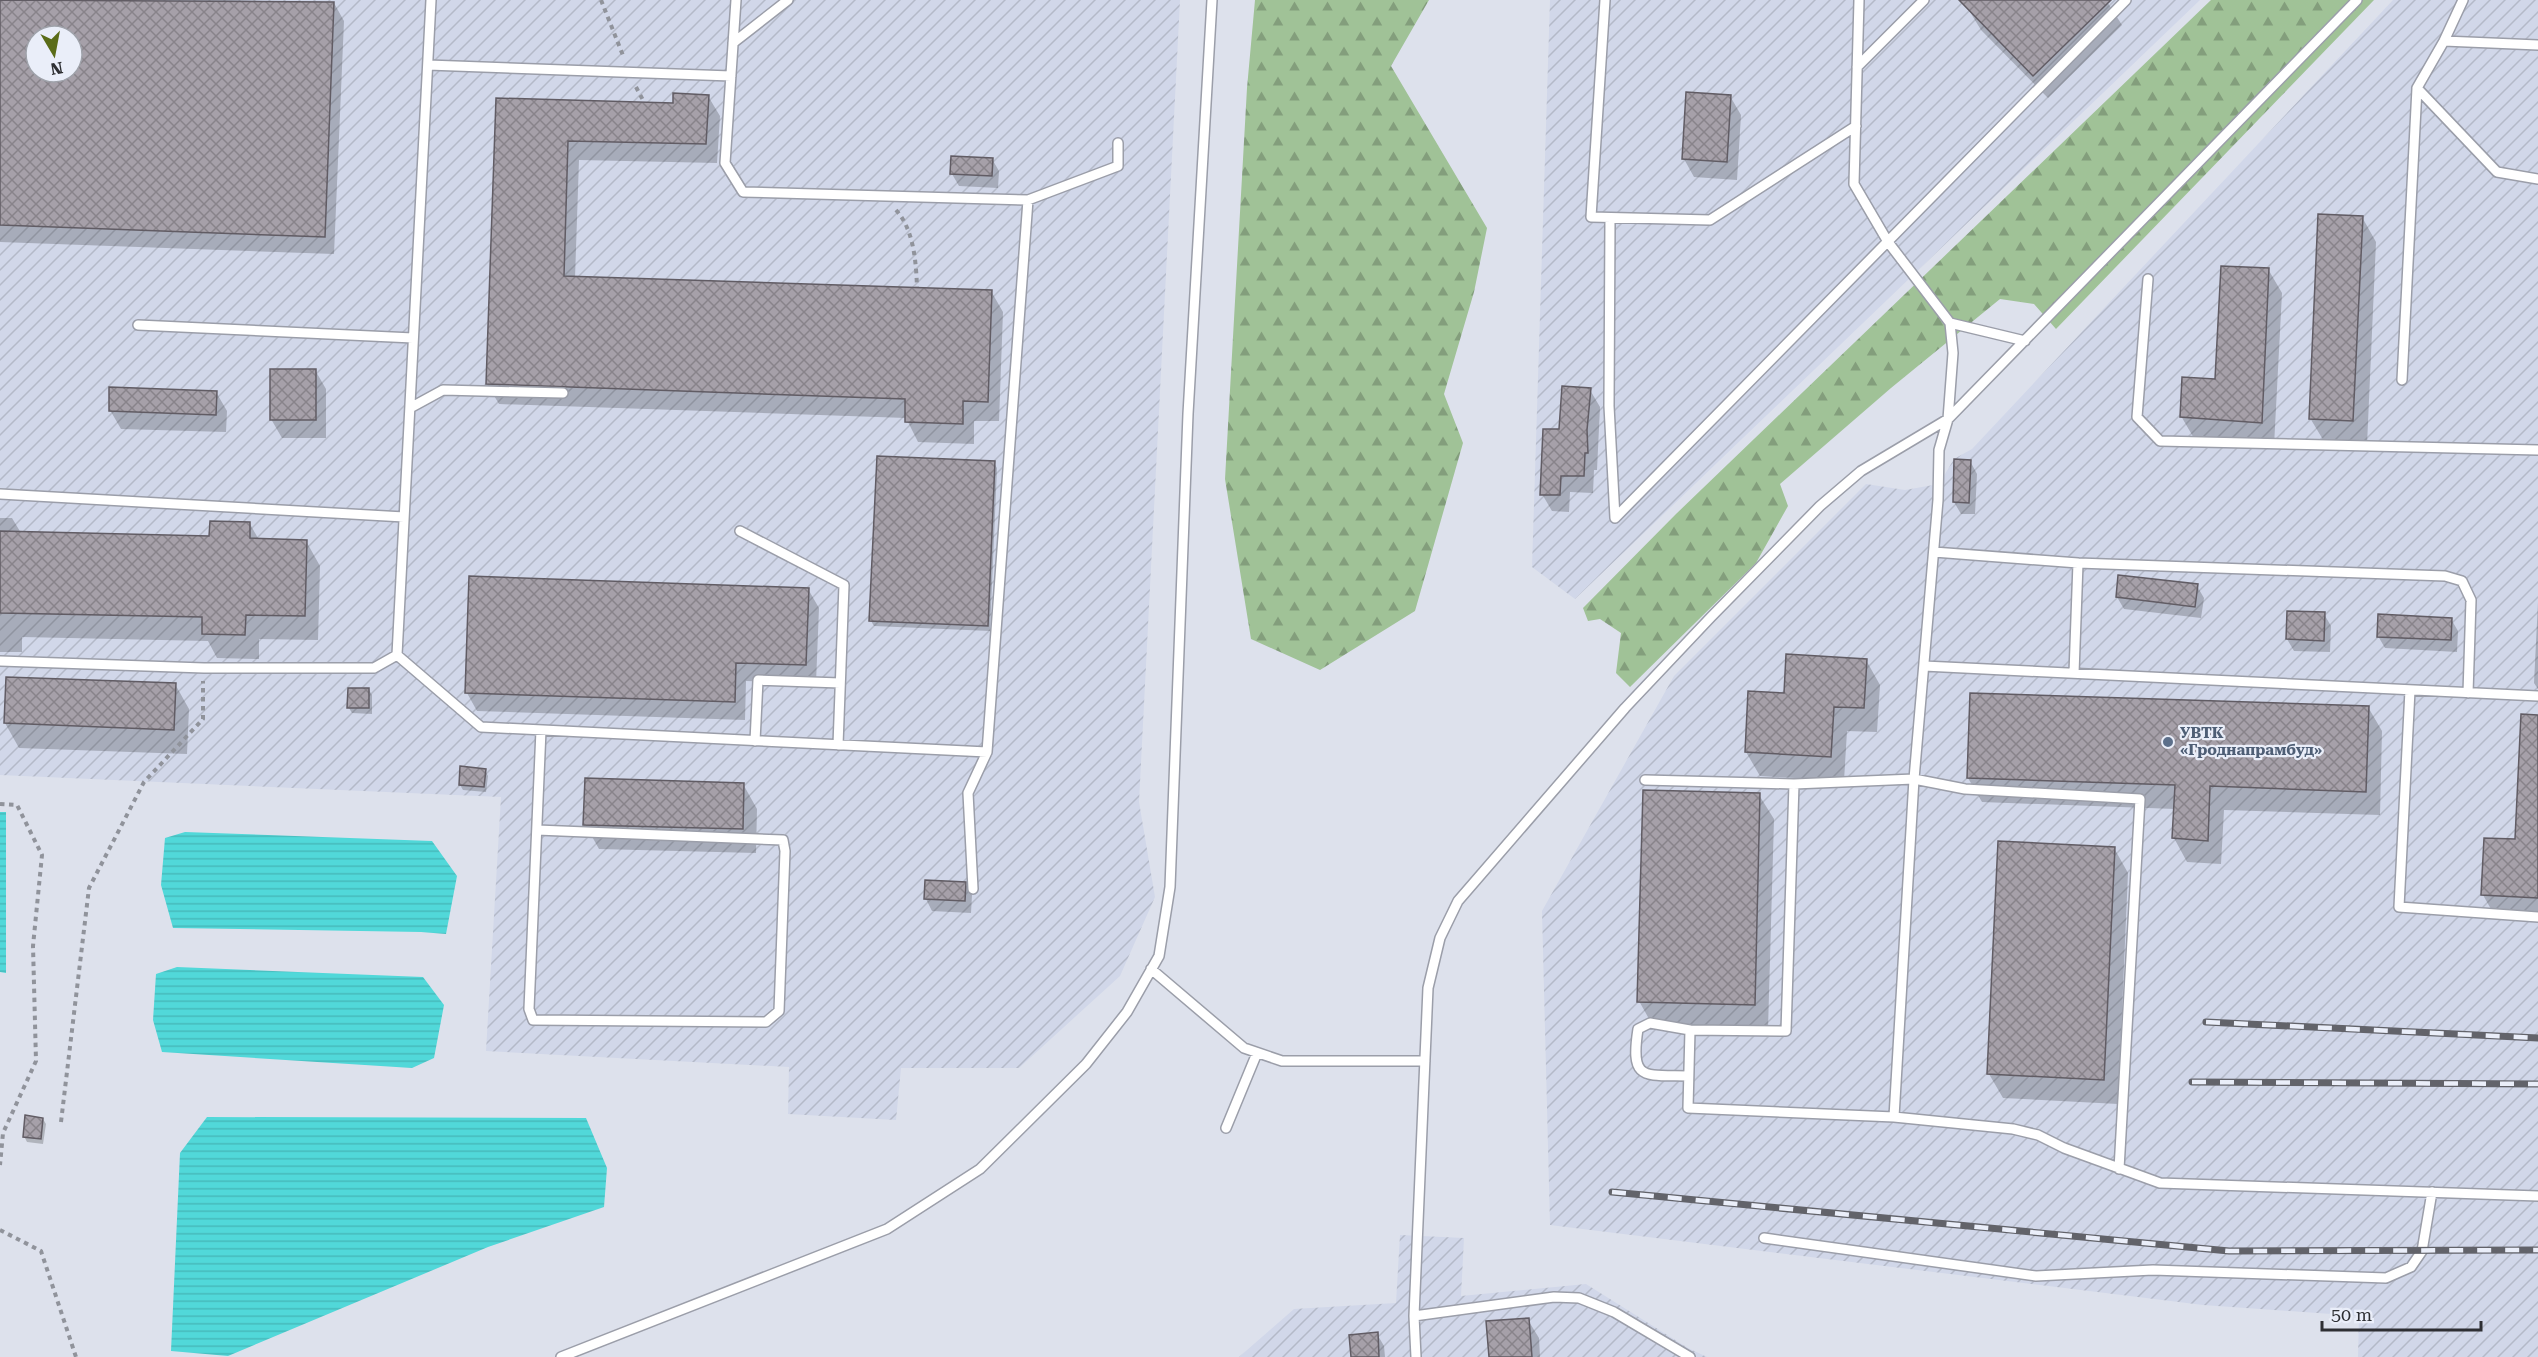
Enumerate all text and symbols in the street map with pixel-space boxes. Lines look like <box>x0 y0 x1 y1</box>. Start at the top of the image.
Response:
north arrow <box>24 24 84 84</box>
text: N <box>49 58 64 79</box>
place label: УВТК «Гроднапрамбуд» <box>2180 724 2322 759</box>
marker: УВТК «Гроднапрамбуд» <box>2161 735 2175 749</box>
scale bar <box>2322 1294 2481 1332</box>
text: 50 m <box>2331 1304 2372 1325</box>

